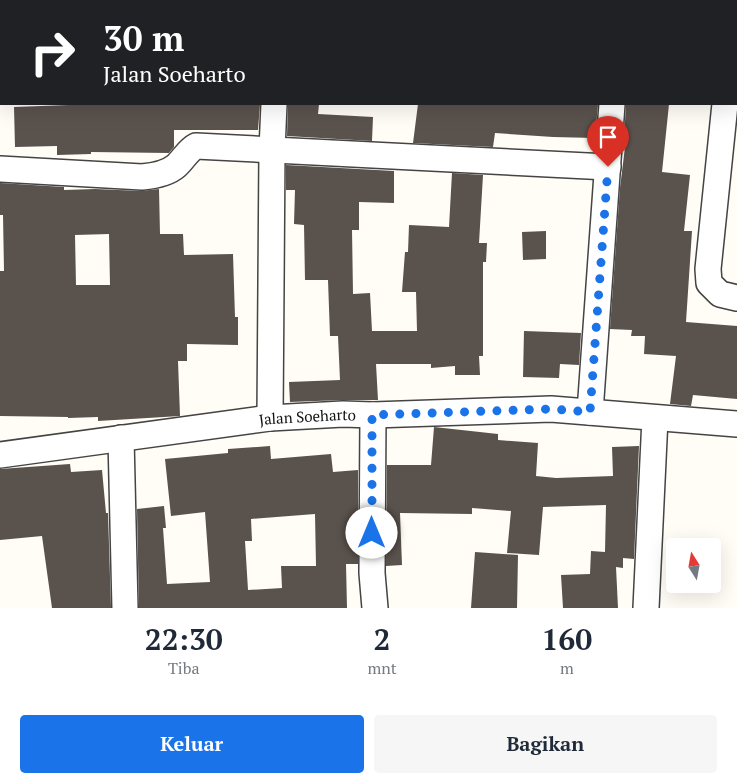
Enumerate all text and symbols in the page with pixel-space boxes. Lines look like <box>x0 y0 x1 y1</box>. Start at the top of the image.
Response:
text: 30 m <box>103 15 184 61</box>
icon: right <box>20 20 85 85</box>
text: Jalan Soeharto <box>103 59 246 88</box>
pin <box>587 116 629 167</box>
icon: arrive <box>594 123 622 151</box>
street label: Jalan Soeharto <box>258 404 356 429</box>
position arrow <box>345 506 397 558</box>
north arrow <box>666 538 721 592</box>
map controls <box>666 538 721 593</box>
text: 22:30 <box>145 619 223 659</box>
text: 2 <box>374 619 391 659</box>
text: 160 <box>541 619 592 659</box>
text: Tiba <box>168 657 200 679</box>
text: mnt <box>367 657 397 679</box>
text: m <box>560 657 574 679</box>
button: Keluar <box>20 715 364 773</box>
button: Bagikan <box>374 715 717 773</box>

